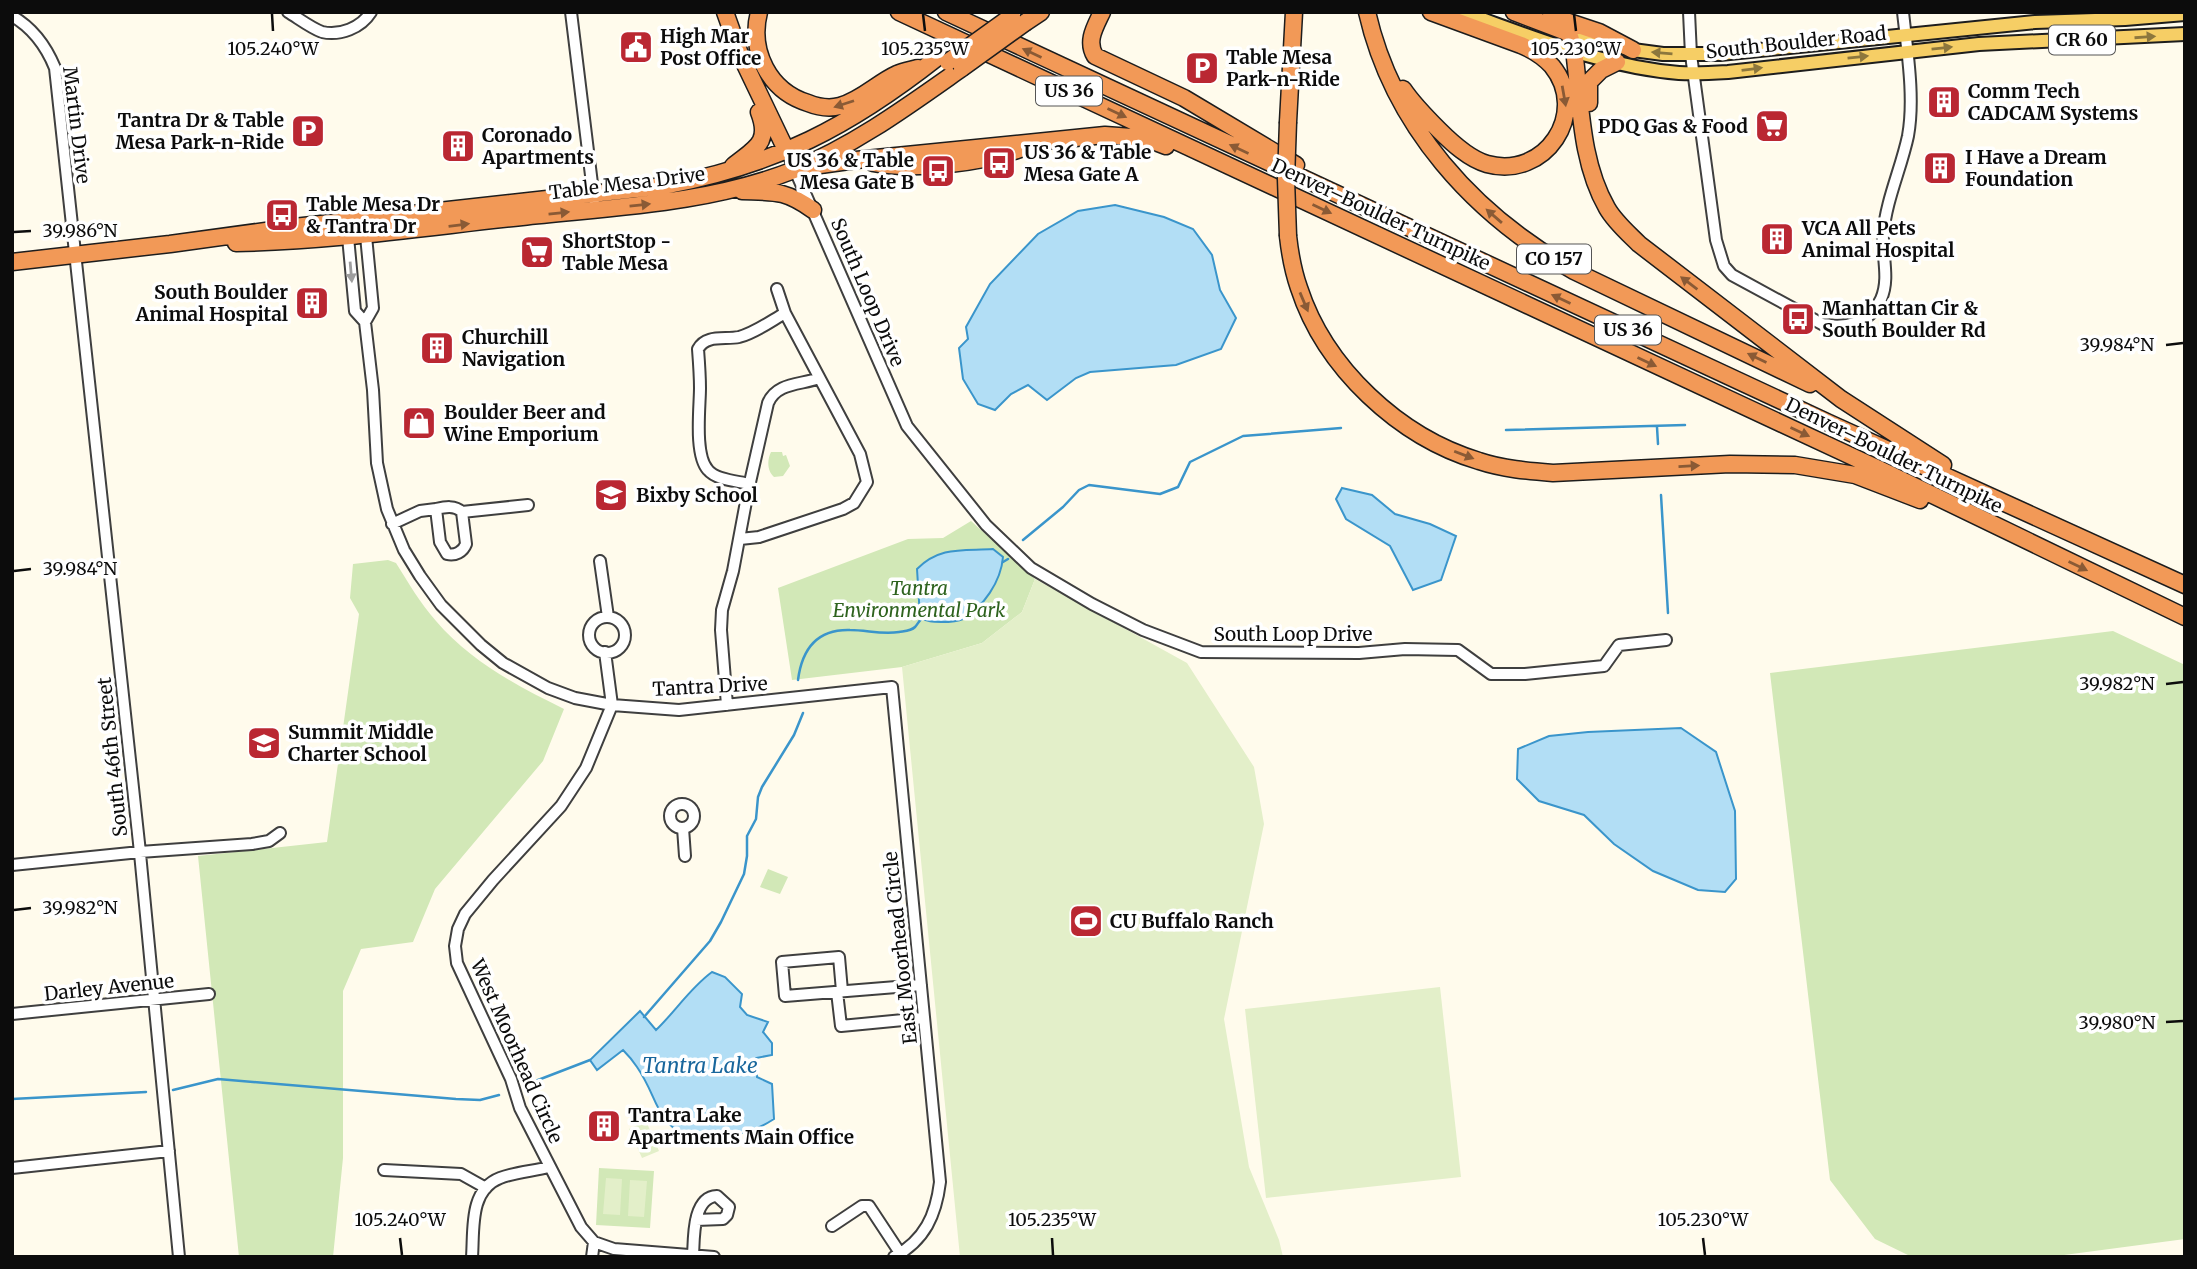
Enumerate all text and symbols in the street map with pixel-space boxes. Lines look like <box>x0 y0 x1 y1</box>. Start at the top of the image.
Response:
street label: South Boulder Road <box>1705 21 1887 63</box>
place label: High Mar Post Office <box>660 24 761 70</box>
road number: CR 60 <box>2049 26 2115 55</box>
public building icon: High Mar Post Office <box>617 28 655 66</box>
one-way arrow <box>2134 31 2156 42</box>
text: 105.240°W <box>227 37 320 60</box>
text: 105.235°W <box>881 37 970 60</box>
text: 105.230°W <box>1531 37 1622 60</box>
one-way arrow <box>1932 42 1954 53</box>
place label: Table Mesa Park-n-Ride <box>1226 45 1340 91</box>
one-way arrow <box>1022 47 1042 59</box>
one-way arrow <box>1650 47 1672 58</box>
parking icon: Table Mesa Park-n-Ride <box>1183 49 1221 87</box>
one-way arrow <box>1847 51 1869 62</box>
one-way arrow <box>1741 64 1763 75</box>
street label: Martin Drive <box>58 65 96 185</box>
road number: US 36 <box>1036 76 1102 106</box>
place label: Comm Tech CADCAM Systems <box>1968 79 2138 125</box>
building icon: Comm Tech CADCAM Systems <box>1925 83 1963 121</box>
one-way arrow <box>1558 85 1569 107</box>
one-way arrow <box>833 99 854 109</box>
one-way arrow <box>1107 107 1127 119</box>
supermarket icon: PDQ Gas & Food <box>1753 107 1791 145</box>
place label: Tantra Dr & Table Mesa Park-n-Ride <box>116 108 284 154</box>
parking icon: Tantra Dr & Table Mesa Park-n-Ride <box>289 112 327 150</box>
place label: PDQ Gas & Food <box>1598 114 1748 138</box>
place label: Coronado Apartments <box>481 123 594 169</box>
building icon: Coronado Apartments <box>439 127 477 165</box>
place label: US 36 & Table Mesa Gate A <box>1024 140 1151 186</box>
one-way arrow <box>1229 143 1249 154</box>
bus stop icon: US 36 & Table Mesa Gate A <box>980 144 1018 182</box>
place label: I Have a Dream Foundation <box>1965 145 2107 191</box>
place label: US 36 & Table Mesa Gate B <box>787 148 914 194</box>
building icon: I Have a Dream Foundation <box>1921 149 1959 187</box>
bus stop icon: US 36 & Table Mesa Gate B <box>919 152 957 190</box>
street label: Denver–Boulder Turnpike <box>1268 153 1494 275</box>
street label: Table Mesa Drive <box>548 162 706 204</box>
place label: Table Mesa Dr & Tantra Dr <box>306 192 440 238</box>
bus stop icon: Table Mesa Dr & Tantra Dr <box>263 196 301 234</box>
one-way arrow <box>630 199 652 210</box>
one-way arrow <box>1312 203 1332 215</box>
one-way arrow <box>548 207 570 218</box>
one-way arrow <box>1485 209 1502 224</box>
street label: South Loop Drive <box>826 214 910 370</box>
place label: VCA All Pets Animal Hospital <box>1801 216 1954 262</box>
text: 39.986°N <box>43 219 118 242</box>
one-way arrow <box>448 219 470 230</box>
building icon: VCA All Pets Animal Hospital <box>1758 220 1796 258</box>
place label: ShortStop - Table Mesa <box>562 229 671 275</box>
supermarket icon: ShortStop - Table Mesa <box>518 233 556 271</box>
road number: CO 157 <box>1517 244 1591 274</box>
one-way arrow <box>346 261 357 283</box>
one-way arrow <box>1681 275 1699 290</box>
place label: South Boulder Animal Hospital <box>135 280 288 326</box>
building icon: South Boulder Animal Hospital <box>293 284 331 322</box>
one-way arrow <box>1299 291 1310 312</box>
one-way arrow <box>1551 293 1571 305</box>
place label: Manhattan Cir & South Boulder Rd <box>1822 296 1986 342</box>
bus stop icon: Manhattan Cir & South Boulder Rd <box>1779 300 1817 338</box>
road number: US 36 <box>1595 316 1661 344</box>
place label: Churchill Navigation <box>462 325 565 371</box>
building icon: Churchill Navigation <box>418 329 456 367</box>
text: 39.984°N <box>2080 333 2154 356</box>
one-way arrow <box>1747 353 1767 364</box>
one-way arrow <box>1637 356 1657 367</box>
street label: Denver–Boulder Turnpike <box>1782 392 2007 518</box>
place label: Boulder Beer and Wine Emporium <box>443 400 606 446</box>
shop icon: Boulder Beer and Wine Emporium <box>400 404 438 442</box>
one-way arrow <box>1790 427 1810 438</box>
one-way arrow <box>1453 450 1474 461</box>
one-way arrow <box>1678 460 1700 471</box>
school or university icon: Bixby School <box>592 476 630 514</box>
place label: Bixby School <box>636 483 758 507</box>
text: 39.984°N <box>43 557 117 580</box>
one-way arrow <box>2068 560 2088 572</box>
park label: Tantra Environmental Park <box>833 576 1006 622</box>
street label: South Loop Drive <box>1214 622 1373 646</box>
street label: Tantra Drive <box>652 671 768 701</box>
text: 39.982°N <box>2079 672 2155 695</box>
street label: South 46th Street <box>92 675 132 838</box>
place label: Summit Middle Charter School <box>288 720 434 766</box>
school or university icon: Summit Middle Charter School <box>245 724 283 762</box>
street label: East Moorhead Circle <box>878 850 922 1046</box>
text: 39.982°N <box>42 896 118 919</box>
sports icon: CU Buffalo Ranch <box>1067 902 1105 940</box>
place label: CU Buffalo Ranch <box>1110 909 1274 933</box>
street label: West Moorhead Circle <box>465 954 568 1147</box>
street label: Darley Avenue <box>43 968 175 1006</box>
text: 39.980°N <box>2079 1011 2155 1034</box>
water label: Tantra Lake <box>642 1052 758 1079</box>
place label: Tantra Lake Apartments Main Office <box>627 1103 854 1149</box>
building icon: Tantra Lake Apartments Main Office <box>585 1107 623 1145</box>
text: 105.240°W <box>354 1208 447 1231</box>
text: 105.235°W <box>1008 1208 1097 1231</box>
text: 105.230°W <box>1658 1208 1749 1231</box>

